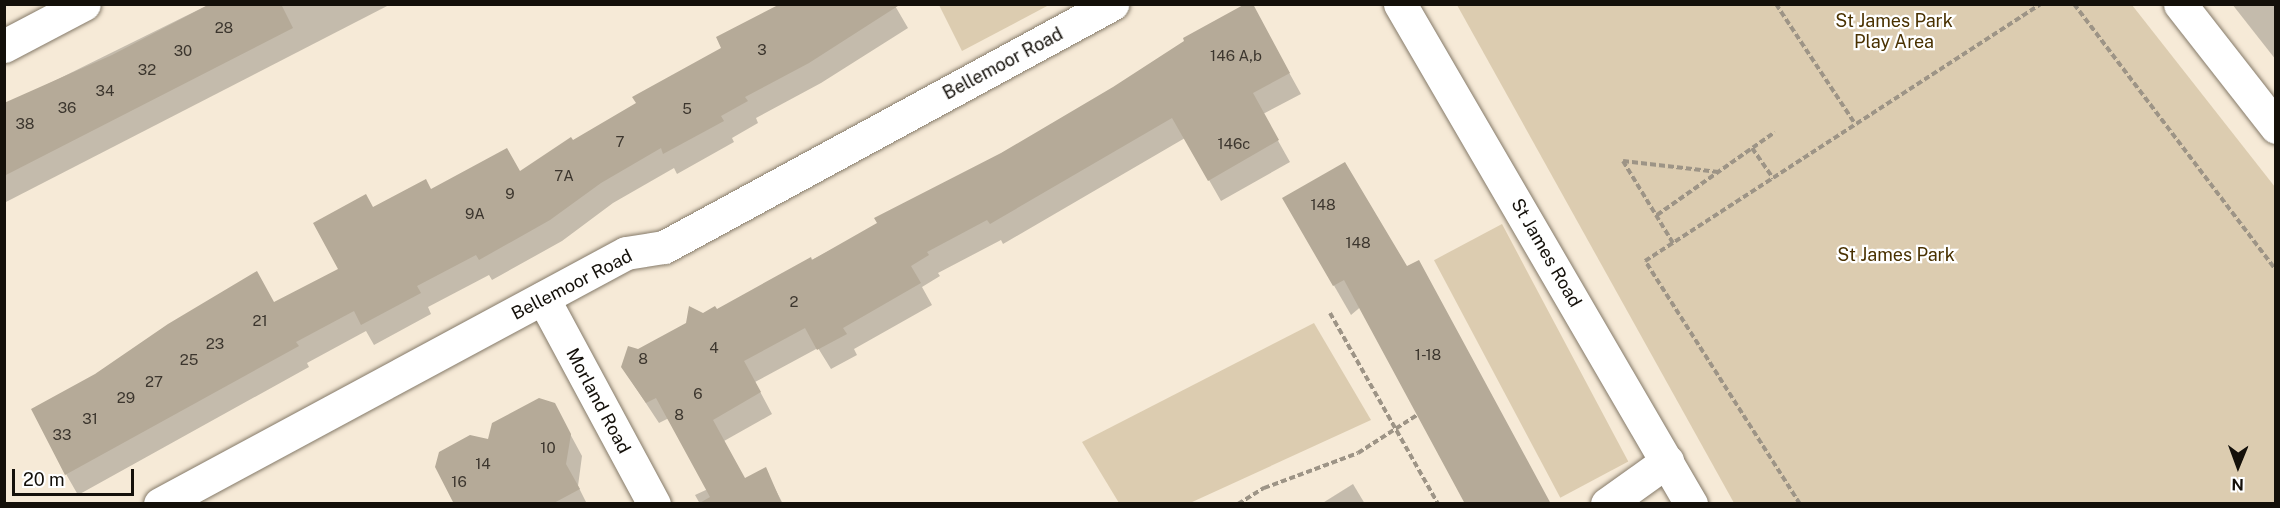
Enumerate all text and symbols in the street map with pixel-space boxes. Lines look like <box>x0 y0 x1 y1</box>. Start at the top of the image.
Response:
park label: St James Park Play Area <box>1835 11 1953 54</box>
house number: 28 <box>215 19 233 37</box>
street label: Bellemoor Road <box>939 23 1067 105</box>
house number: 3 <box>757 41 767 59</box>
house number: 30 <box>174 42 192 60</box>
house number: 146 A,b <box>1210 47 1262 65</box>
house number: 32 <box>138 61 156 79</box>
house number: 34 <box>96 82 114 100</box>
house number: 36 <box>58 99 76 117</box>
house number: 5 <box>682 100 692 118</box>
house number: 38 <box>15 115 35 133</box>
house number: 7 <box>615 133 625 151</box>
house number: 146c <box>1217 135 1251 153</box>
house number: 7A <box>554 167 574 185</box>
house number: 9 <box>505 185 515 203</box>
street label: St James Road <box>1506 195 1586 311</box>
house number: 148 <box>1310 196 1336 214</box>
house number: 9A <box>465 205 485 223</box>
house number: 148 <box>1345 234 1371 252</box>
park label: St James Park <box>1837 244 1955 266</box>
street label: Bellemoor Road <box>508 245 636 325</box>
house number: 2 <box>790 293 798 311</box>
house number: 21 <box>252 312 268 330</box>
house number: 23 <box>206 335 224 353</box>
house number: 4 <box>709 339 719 357</box>
street label: Morland Road <box>561 345 635 457</box>
house number: 1-18 <box>1415 346 1441 364</box>
house number: 8 <box>638 350 648 368</box>
house number: 25 <box>180 351 198 369</box>
house number: 27 <box>145 373 163 391</box>
house number: 6 <box>693 385 703 403</box>
house number: 29 <box>117 389 135 407</box>
house number: 8 <box>674 406 684 424</box>
house number: 31 <box>82 410 98 428</box>
house number: 33 <box>53 426 71 444</box>
north arrow <box>2208 436 2268 496</box>
house number: 10 <box>540 439 556 457</box>
house number: 14 <box>475 455 491 473</box>
scale bar <box>15 457 136 495</box>
text: 20 m <box>23 469 65 490</box>
house number: 16 <box>451 473 467 491</box>
text: N <box>2231 475 2244 494</box>

